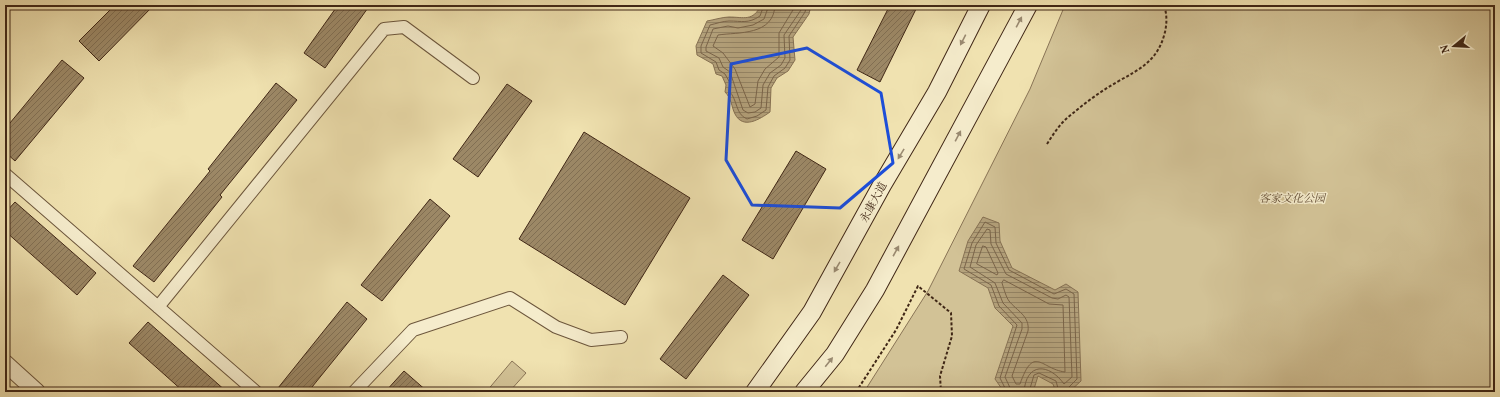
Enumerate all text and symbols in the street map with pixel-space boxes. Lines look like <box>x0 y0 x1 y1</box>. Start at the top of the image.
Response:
one-way arrow <box>1016 16 1023 28</box>
north arrow <box>1434 26 1474 66</box>
one-way arrow <box>960 34 966 46</box>
text: N <box>1438 43 1454 55</box>
one-way arrow <box>954 130 961 142</box>
one-way arrow <box>897 148 904 160</box>
street label: 永康大道 <box>857 180 891 226</box>
park label: 客家文化公园 <box>1259 192 1327 207</box>
one-way arrow <box>893 245 900 257</box>
one-way arrow <box>834 261 841 273</box>
one-way arrow <box>824 356 833 367</box>

